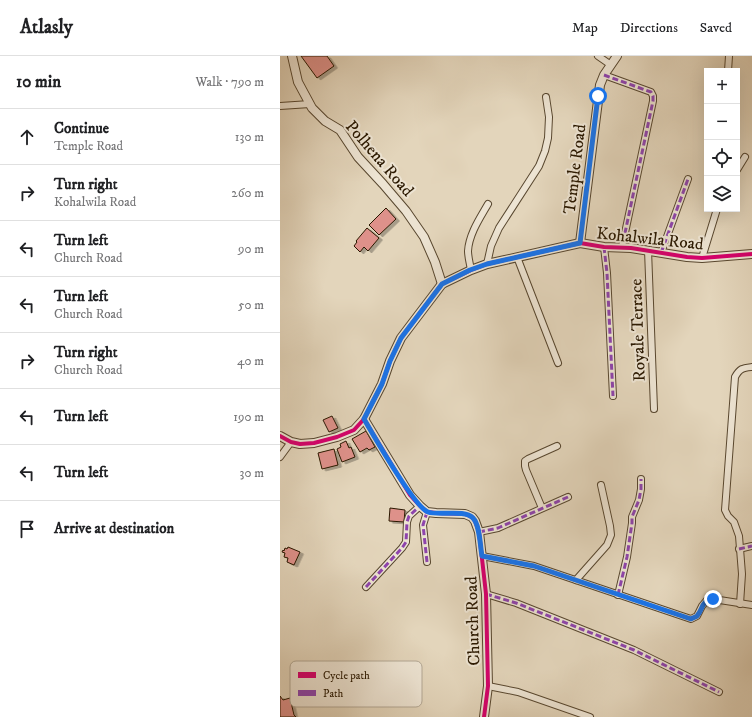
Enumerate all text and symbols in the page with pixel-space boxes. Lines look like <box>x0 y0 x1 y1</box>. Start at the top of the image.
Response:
text: Atlasly <box>20 16 73 39</box>
text: Map <box>572 19 598 37</box>
text: Directions <box>620 19 678 37</box>
text: Saved <box>700 19 732 37</box>
map controls <box>704 68 740 212</box>
button: + <box>704 68 740 104</box>
text: 10 min <box>16 71 61 93</box>
text: Walk · 790 m <box>195 74 264 90</box>
route start <box>589 87 607 105</box>
button: − <box>704 104 740 140</box>
street label: Polhena Road <box>340 116 419 202</box>
text: Continue <box>54 119 109 138</box>
street label: Temple Road <box>559 122 591 215</box>
icon: ahead <box>16 126 38 148</box>
text: 130 m <box>235 129 264 145</box>
text: Temple Road <box>54 138 123 154</box>
button: locate <box>704 140 740 176</box>
text: Turn right <box>54 175 117 194</box>
button: layers <box>704 176 740 212</box>
icon: right <box>16 182 38 204</box>
text: 260 m <box>231 185 264 201</box>
text: Kohalwila Road <box>54 194 136 210</box>
street label: Kohalwila Road <box>595 222 705 256</box>
text: Turn left <box>54 231 108 250</box>
icon: left <box>16 238 38 260</box>
text: 90 m <box>238 241 264 257</box>
text: Church Road <box>54 250 123 266</box>
street label: Royale Terrace <box>625 278 651 382</box>
text: Turn left <box>54 287 108 306</box>
icon: left <box>16 294 38 316</box>
text: 50 m <box>238 297 264 313</box>
text: Church Road <box>54 306 123 322</box>
text: Turn right <box>54 343 117 362</box>
icon: right <box>16 350 38 372</box>
text: 40 m <box>237 353 264 369</box>
text: Church Road <box>54 362 123 378</box>
icon: left <box>16 406 38 428</box>
text: Turn left <box>54 407 108 426</box>
text: 190 m <box>233 409 264 425</box>
icon: left <box>16 462 38 484</box>
text: Turn left <box>54 463 108 482</box>
text: 30 m <box>240 465 264 481</box>
icon: arrive <box>16 518 38 540</box>
text: Arrive at destination <box>54 519 174 538</box>
street label: Church Road <box>460 575 486 666</box>
route end <box>704 590 722 608</box>
legend <box>290 661 422 707</box>
text: Cycle path <box>323 669 370 683</box>
text: Path <box>323 687 344 701</box>

